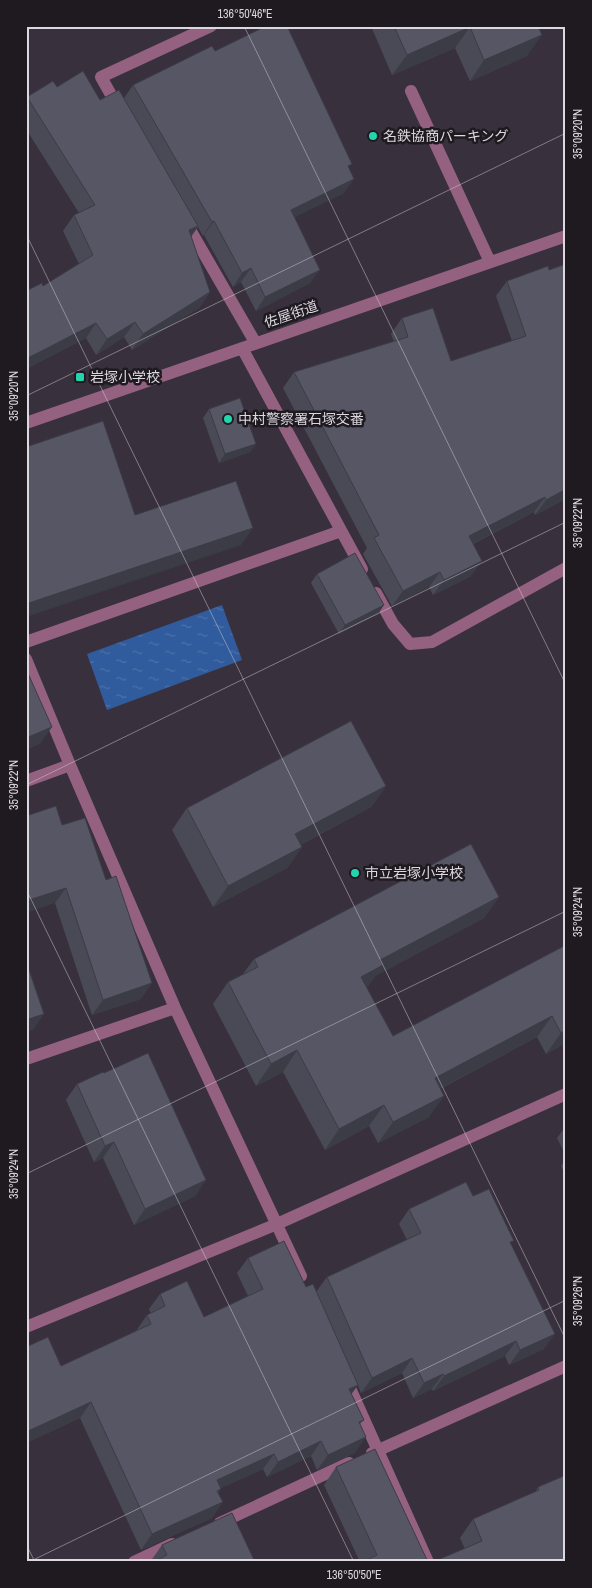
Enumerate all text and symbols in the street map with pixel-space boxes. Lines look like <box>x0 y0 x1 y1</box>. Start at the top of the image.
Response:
text: 136°50'46"E <box>217 6 273 22</box>
text: 35°09'20"N <box>570 109 586 159</box>
place label: 名鉄協商パーキング <box>383 127 509 145</box>
marker: 名鉄協商パーキング <box>367 130 379 142</box>
street label: 佐屋街道 <box>262 296 320 332</box>
place label: 岩塚小学校 <box>90 368 160 386</box>
text: 35°09'20"N <box>6 371 22 421</box>
marker: 岩塚小学校 <box>74 371 86 383</box>
place label: 中村警察署石塚交番 <box>238 410 364 428</box>
marker: 中村警察署石塚交番 <box>222 413 234 425</box>
text: 35°09'22"N <box>570 498 586 548</box>
text: 35°09'22"N <box>6 760 22 810</box>
place label: 市立岩塚小学校 <box>365 864 463 882</box>
marker: 市立岩塚小学校 <box>349 867 361 879</box>
text: 35°09'24"N <box>570 887 586 937</box>
text: 35°09'24"N <box>6 1149 22 1199</box>
text: 35°09'26"N <box>570 1276 586 1326</box>
text: 136°50'50"E <box>326 1567 382 1583</box>

